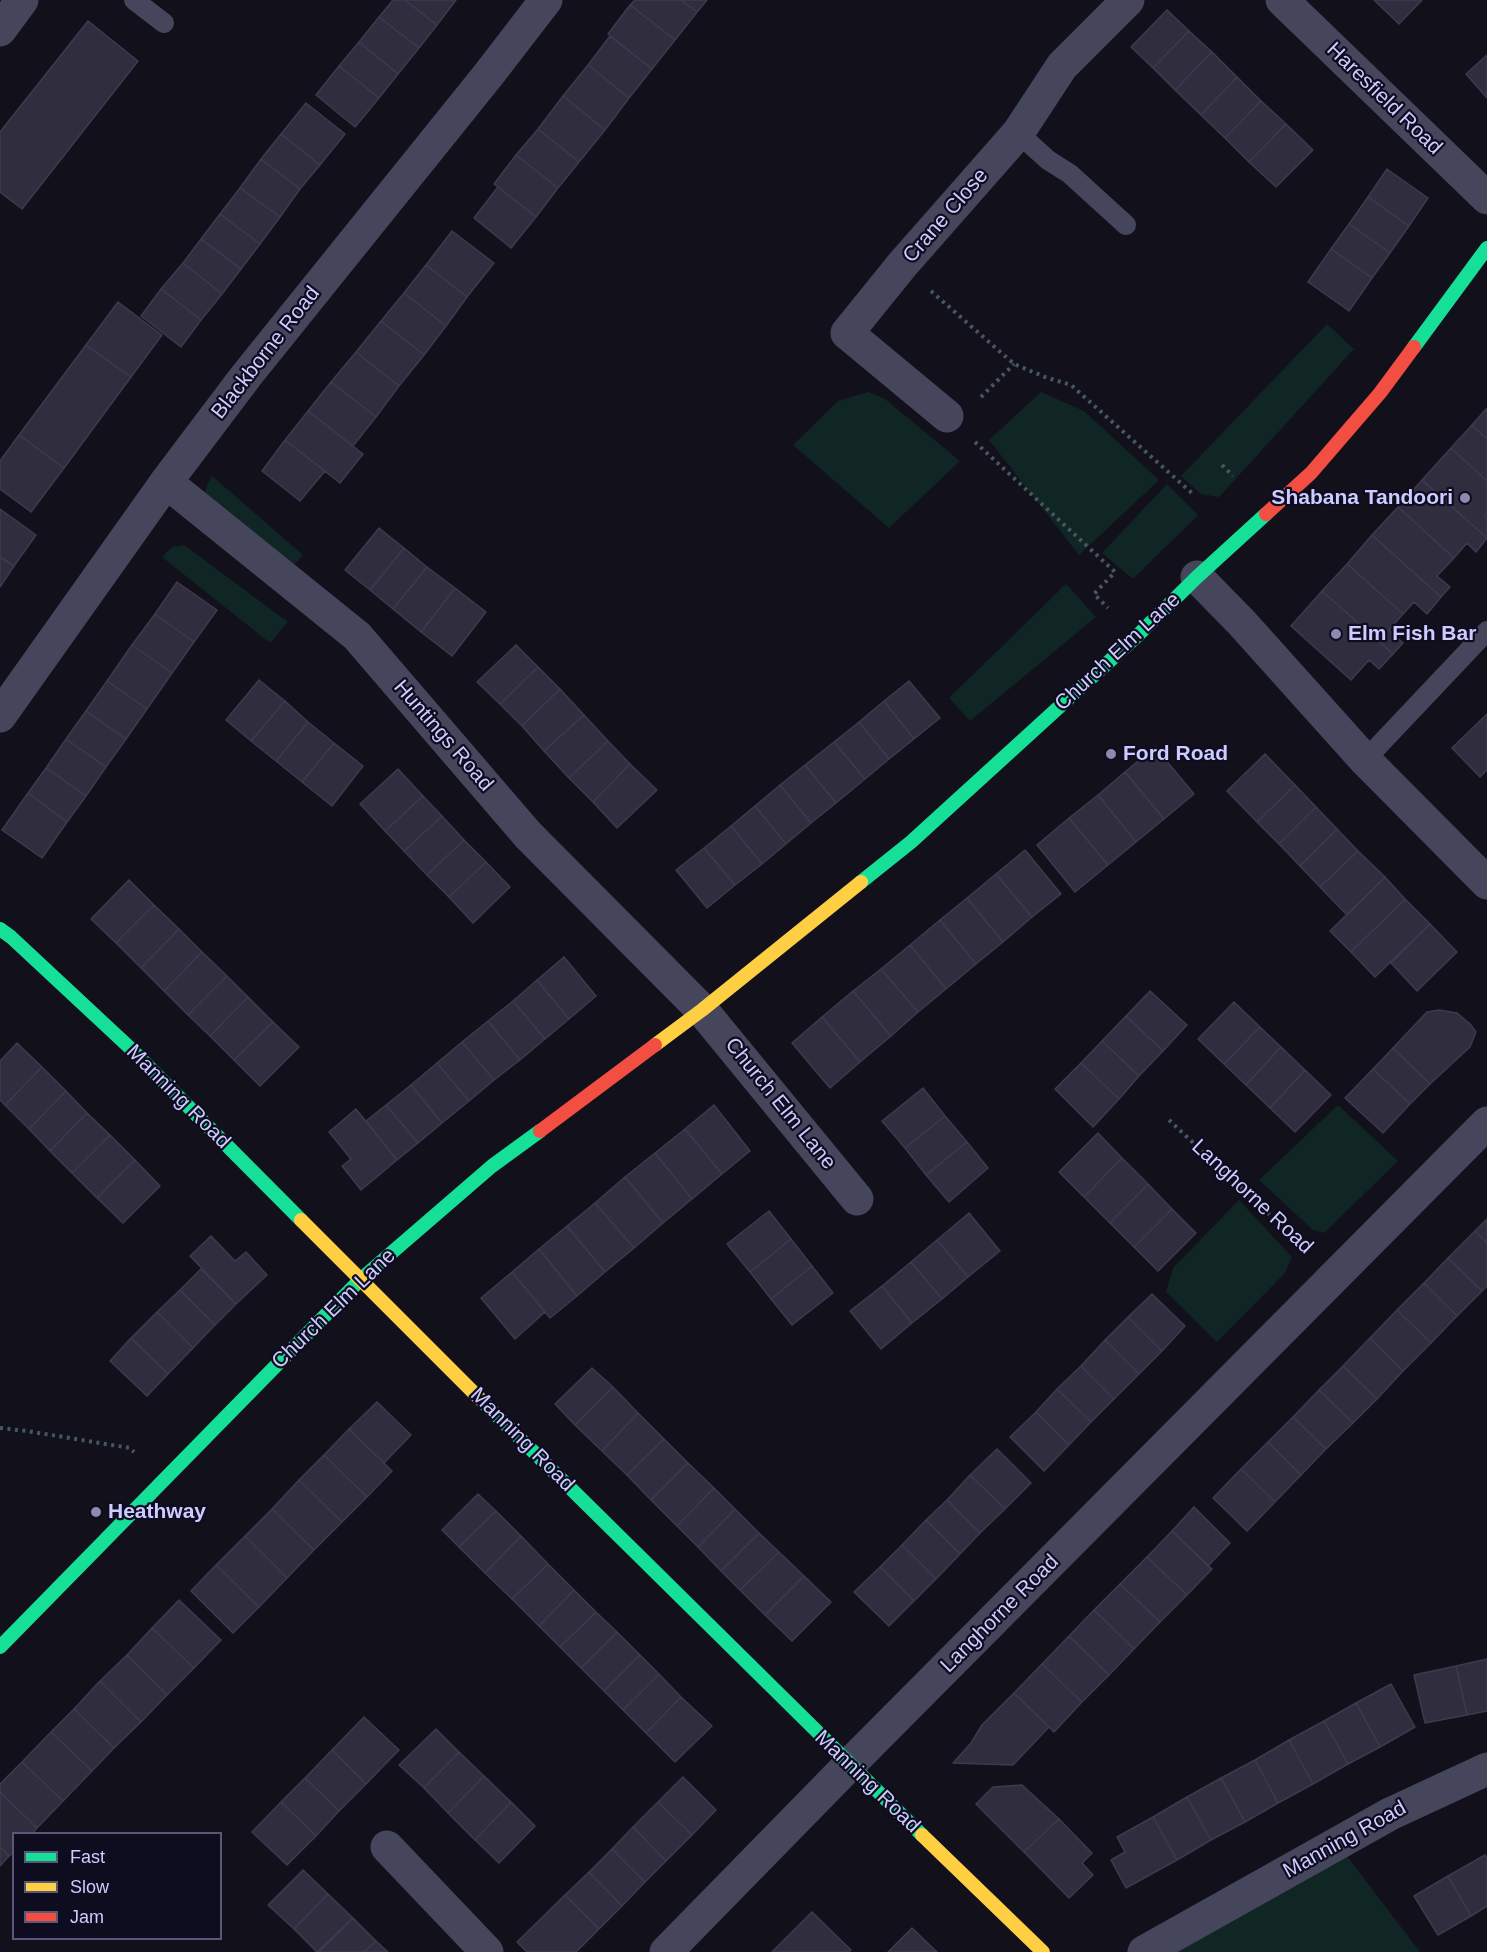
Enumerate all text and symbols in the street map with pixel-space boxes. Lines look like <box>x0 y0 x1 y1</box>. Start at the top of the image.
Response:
street label: Haresfield Road <box>1321 38 1447 160</box>
street label: Crane Close <box>898 164 994 268</box>
street label: Blackborne Road <box>206 282 326 424</box>
place label: Shabana Tandoori <box>1271 485 1453 511</box>
marker: Shabana Tandoori <box>1458 491 1472 505</box>
street label: Church Elm Lane <box>1050 587 1186 717</box>
place label: Elm Fish Bar <box>1348 621 1476 647</box>
marker: Elm Fish Bar <box>1329 627 1343 641</box>
street label: Huntings Road <box>388 675 498 797</box>
place label: Ford Road <box>1123 741 1228 767</box>
marker: Ford Road <box>1104 747 1118 761</box>
street label: Church Elm Lane <box>719 1033 841 1175</box>
street label: Manning Road <box>121 1040 235 1154</box>
street label: Langhorne Road <box>1186 1134 1318 1260</box>
street label: Church Elm Lane <box>267 1244 401 1374</box>
street label: Manning Road <box>465 1383 579 1497</box>
place label: Heathway <box>108 1499 206 1525</box>
marker: Heathway <box>89 1505 103 1519</box>
street label: Langhorne Road <box>936 1550 1064 1678</box>
street label: Manning Road <box>809 1725 925 1839</box>
street label: Manning Road <box>1279 1796 1411 1884</box>
legend <box>12 1832 222 1940</box>
text: Fast <box>70 1847 105 1867</box>
text: Slow <box>70 1877 109 1897</box>
text: Jam <box>70 1907 104 1927</box>

